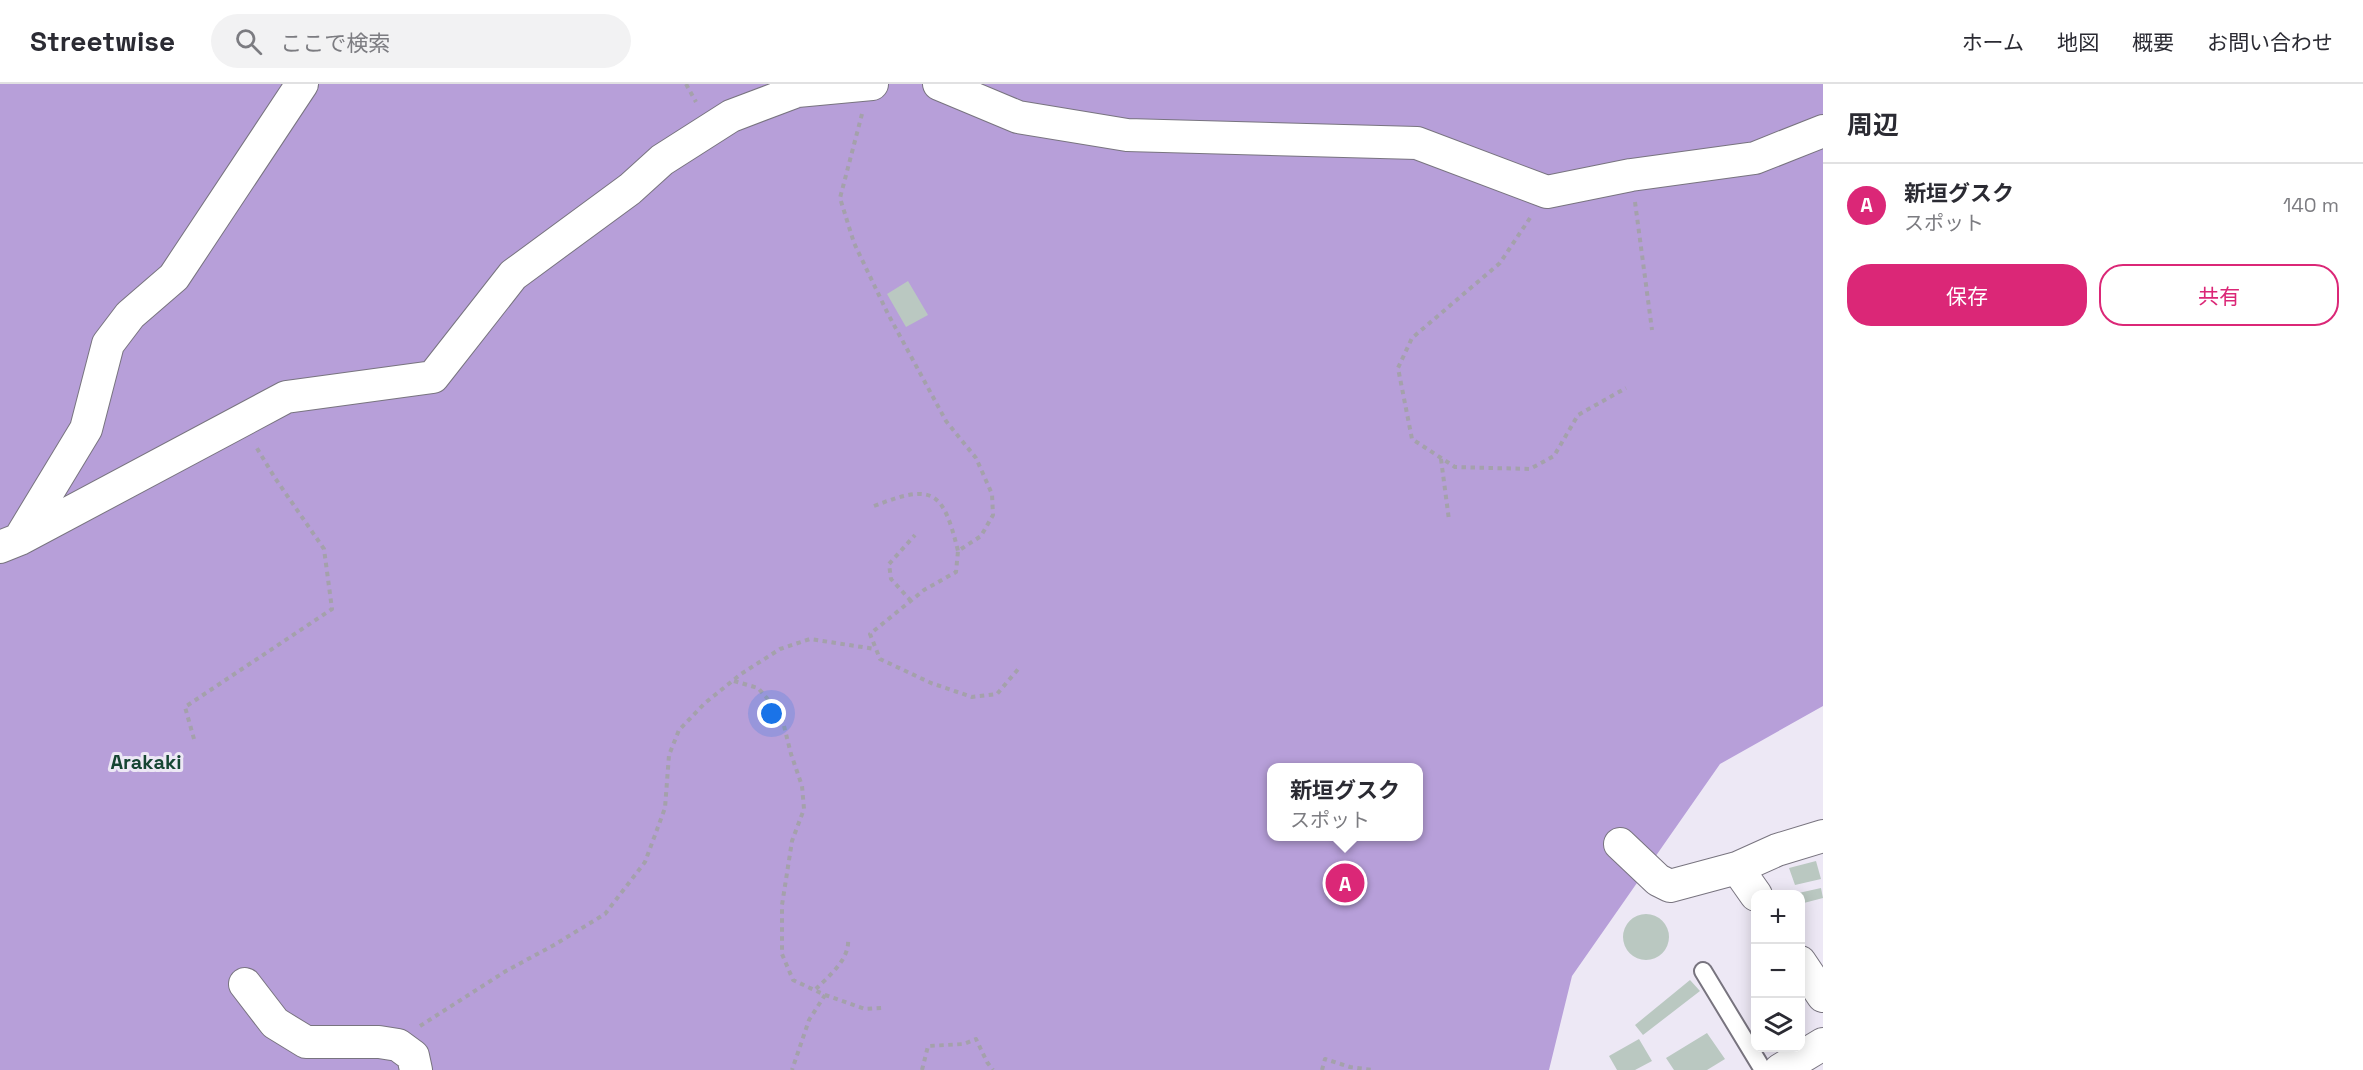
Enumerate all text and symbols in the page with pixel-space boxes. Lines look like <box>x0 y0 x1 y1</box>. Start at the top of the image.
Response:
search box <box>211 14 631 68</box>
text: Streetwise <box>30 23 175 59</box>
icon: search <box>232 25 265 58</box>
text: ここで検索 <box>280 29 390 57</box>
text: ホーム <box>1962 29 2024 56</box>
text: 地図 <box>2057 29 2099 56</box>
text: 概要 <box>2132 29 2174 56</box>
text: お問い合わせ <box>2207 29 2333 56</box>
text: 周辺 <box>1847 108 1899 142</box>
text: 新垣グスク <box>1904 179 2014 207</box>
text: A <box>1860 192 1873 218</box>
text: 140 m <box>2283 192 2339 218</box>
text: スポット <box>1904 210 1984 236</box>
button: 保存 <box>1847 264 2087 326</box>
button: 共有 <box>2099 264 2339 326</box>
your location <box>757 699 786 728</box>
district label: Arakaki <box>110 749 182 775</box>
popup <box>1267 763 1423 841</box>
text: 新垣グスク <box>1290 776 1400 804</box>
text: スポット <box>1290 807 1370 833</box>
pin: A <box>1326 860 1364 906</box>
map controls <box>1751 890 1805 1052</box>
button: + <box>1751 890 1805 944</box>
button: − <box>1751 944 1805 998</box>
button: layers <box>1751 998 1805 1052</box>

